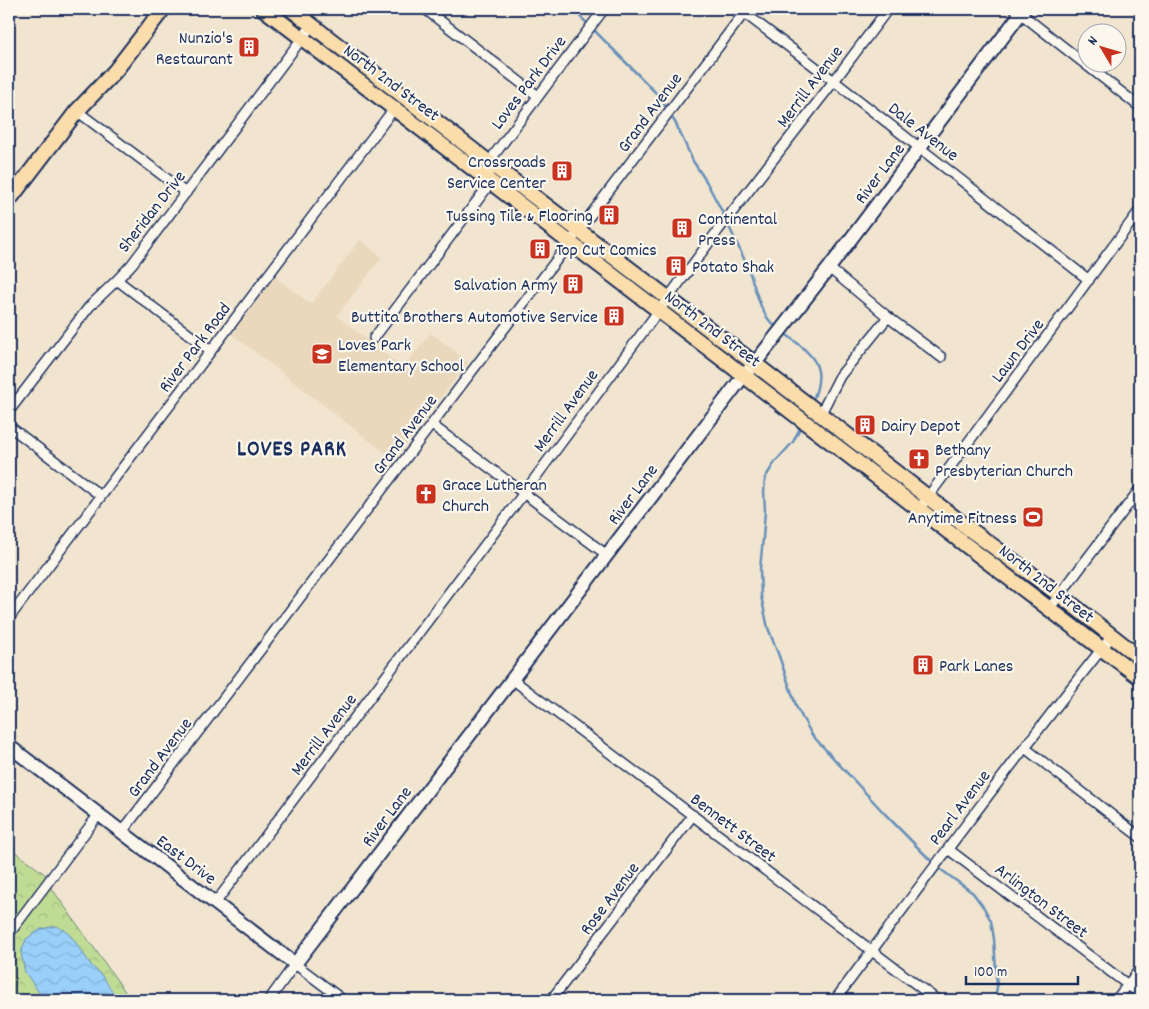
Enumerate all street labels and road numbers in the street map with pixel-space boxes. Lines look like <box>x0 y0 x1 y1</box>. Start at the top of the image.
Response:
street label: Loves Park Drive <box>486 31 574 136</box>
street label: North 2nd Street <box>337 39 444 129</box>
street label: Merrill Avenue <box>772 41 850 134</box>
street label: Grand Avenue <box>613 68 689 159</box>
street label: Dale Avenue <box>882 97 963 169</box>
street label: River Lane <box>850 139 912 210</box>
street label: Sheridan Drive <box>113 166 193 259</box>
street label: North 2nd Street <box>658 285 765 375</box>
street label: River Park Road <box>154 298 238 399</box>
street label: Lawn Drive <box>987 314 1051 389</box>
street label: Merrill Avenue <box>528 365 606 458</box>
street label: Grand Avenue <box>368 390 444 481</box>
street label: River Lane <box>603 460 665 531</box>
street label: North 2nd Street <box>992 540 1099 630</box>
street label: Merrill Avenue <box>286 689 364 782</box>
street label: Grand Avenue <box>123 713 199 804</box>
street label: Pearl Avenue <box>924 765 998 852</box>
street label: River Lane <box>357 782 419 853</box>
street label: Bennett Street <box>684 788 781 870</box>
street label: East Drive <box>150 830 221 892</box>
street label: Rose Avenue <box>575 858 647 941</box>
street label: Arlington Street <box>989 859 1093 946</box>

